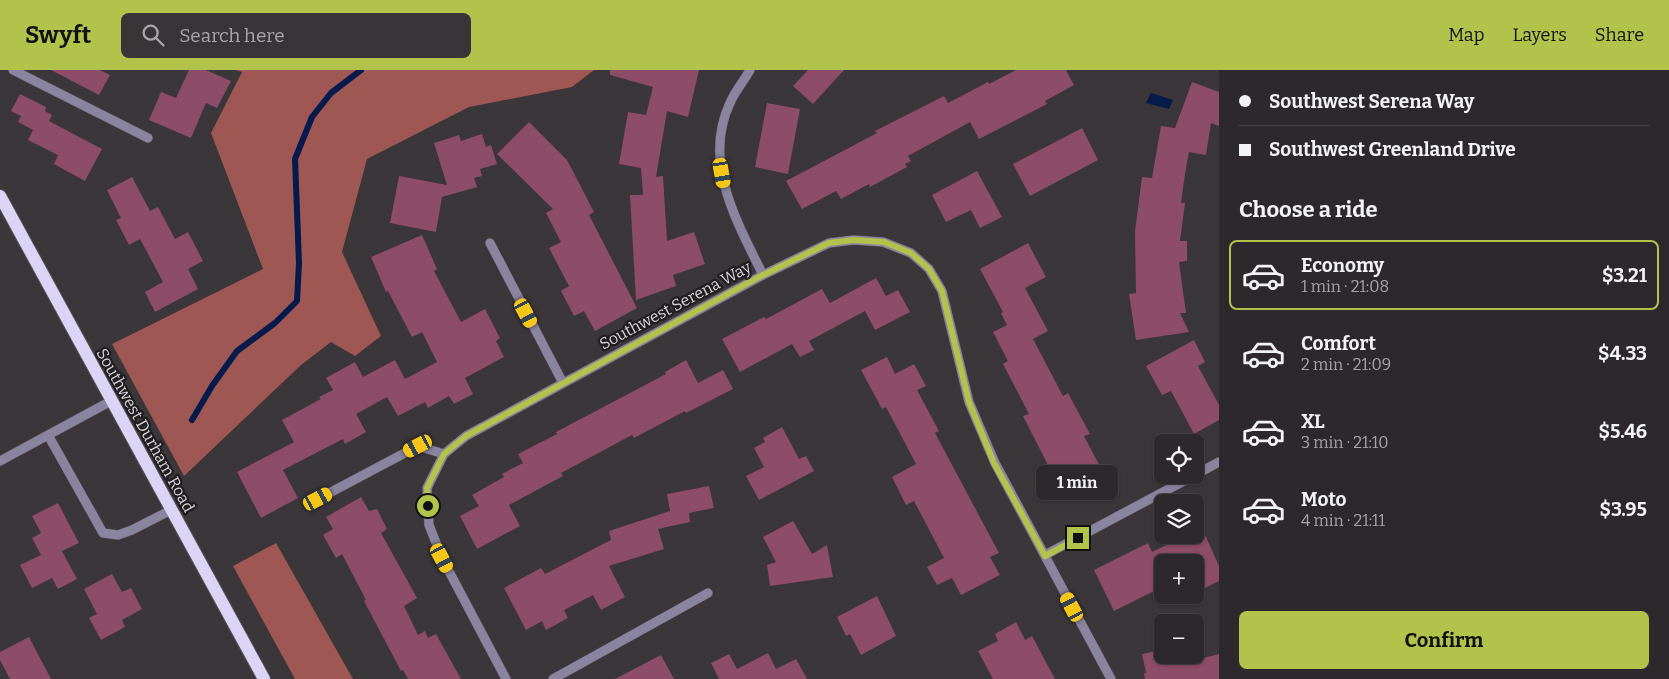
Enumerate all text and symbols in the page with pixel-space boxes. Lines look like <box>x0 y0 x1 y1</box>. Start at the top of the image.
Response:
search box <box>121 13 471 58</box>
text: Swyft <box>25 21 91 49</box>
icon: search <box>139 21 167 49</box>
text: Search here <box>179 24 285 47</box>
text: Map <box>1448 24 1484 46</box>
text: Layers <box>1512 24 1567 46</box>
text: Share <box>1595 24 1644 46</box>
text: Southwest Serena Way <box>1269 90 1474 113</box>
text: Southwest Greenland Drive <box>1269 138 1516 161</box>
car <box>712 157 731 189</box>
text: Choose a ride <box>1239 196 1378 223</box>
icon: car <box>1241 253 1286 298</box>
text: Economy <box>1301 254 1384 277</box>
street label: Southwest Serena Way <box>596 257 755 354</box>
text: $3.21 <box>1602 264 1647 287</box>
text: 1 min · 21:08 <box>1301 277 1389 296</box>
car <box>512 296 539 330</box>
icon: car <box>1241 331 1286 376</box>
text: Comfort <box>1301 332 1376 355</box>
text: $4.33 <box>1598 342 1647 365</box>
street label: Southwest Durham Road <box>93 345 199 516</box>
text: 2 min · 21:09 <box>1301 355 1391 374</box>
icon: car <box>1241 409 1286 454</box>
text: XL <box>1301 410 1325 433</box>
text: $5.46 <box>1599 420 1647 443</box>
car <box>401 432 434 460</box>
text: 3 min · 21:10 <box>1301 433 1389 452</box>
map controls <box>1154 434 1204 664</box>
button: locate <box>1154 434 1204 484</box>
callout: 1 min <box>1037 466 1119 500</box>
text: 1 min <box>1057 473 1097 492</box>
car <box>301 485 334 513</box>
icon: car <box>1241 487 1286 532</box>
text: Moto <box>1301 488 1347 511</box>
button: layers <box>1154 494 1204 544</box>
route start <box>417 495 439 517</box>
text: $3.95 <box>1600 498 1647 521</box>
text: 4 min · 21:11 <box>1301 511 1385 530</box>
route end <box>1067 527 1089 549</box>
car <box>428 541 455 575</box>
button: + <box>1154 554 1204 604</box>
car <box>1058 590 1085 624</box>
button: Confirm <box>1239 611 1649 669</box>
button: − <box>1154 614 1204 664</box>

